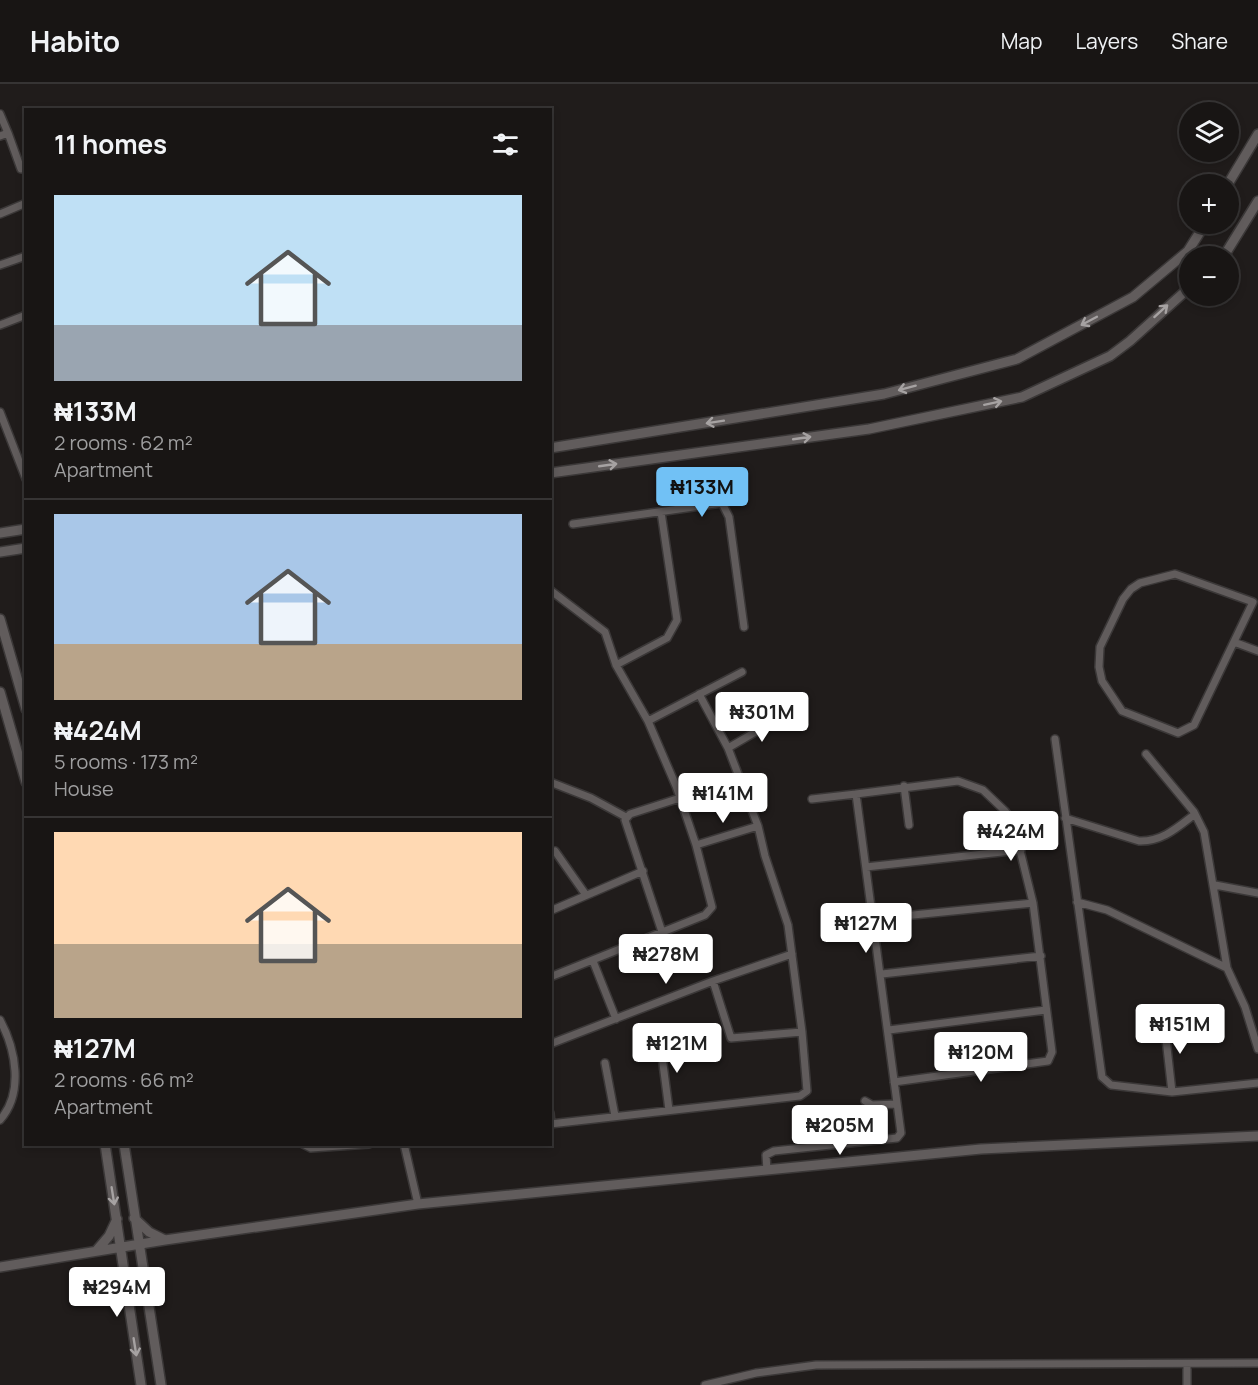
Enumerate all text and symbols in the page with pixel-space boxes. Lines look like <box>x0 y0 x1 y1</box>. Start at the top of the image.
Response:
text: Habito <box>30 22 120 60</box>
text: Map <box>1001 27 1042 55</box>
text: Layers <box>1075 27 1138 55</box>
text: Share <box>1171 27 1228 55</box>
map controls <box>1179 102 1239 306</box>
button: layers <box>1179 102 1239 162</box>
text: 11 homes <box>54 126 167 162</box>
icon: filters <box>489 128 522 161</box>
button: + <box>1179 174 1239 234</box>
icon: home <box>234 234 342 342</box>
button: − <box>1179 246 1239 306</box>
one-way arrow <box>1154 304 1169 318</box>
one-way arrow <box>1081 315 1098 327</box>
one-way arrow <box>898 383 917 394</box>
text: ₦133M <box>54 393 137 429</box>
one-way arrow <box>983 397 1002 408</box>
one-way arrow <box>706 416 726 427</box>
text: 2 rooms · 62 m² <box>54 429 193 456</box>
one-way arrow <box>791 432 811 443</box>
text: Apartment <box>54 456 153 483</box>
one-way arrow <box>598 460 618 471</box>
pin: ₦133M <box>660 467 744 518</box>
text: ₦133M <box>670 473 734 500</box>
icon: home <box>234 553 342 661</box>
pin: ₦301M <box>720 692 804 743</box>
text: ₦301M <box>729 698 795 725</box>
text: ₦424M <box>54 712 142 748</box>
text: 5 rooms · 173 m² <box>54 748 198 775</box>
pin: ₦141M <box>681 773 765 824</box>
text: House <box>54 775 114 802</box>
text: ₦141M <box>692 779 754 806</box>
pin: ₦424M <box>969 811 1053 862</box>
text: ₦424M <box>977 817 1045 844</box>
icon: home <box>234 871 342 979</box>
pin: ₦127M <box>824 903 908 954</box>
text: ₦127M <box>835 909 897 936</box>
pin: ₦278M <box>624 934 708 985</box>
text: ₦278M <box>633 940 699 967</box>
pin: ₦151M <box>1138 1004 1222 1055</box>
text: ₦151M <box>1150 1010 1210 1037</box>
pin: ₦121M <box>635 1023 719 1074</box>
text: ₦121M <box>647 1029 707 1056</box>
text: ₦127M <box>54 1030 136 1066</box>
pin: ₦120M <box>939 1032 1023 1083</box>
text: ₦120M <box>948 1038 1014 1065</box>
text: 2 rooms · 66 m² <box>54 1066 194 1093</box>
text: Apartment <box>54 1093 153 1120</box>
pin: ₦205M <box>798 1105 882 1156</box>
text: ₦205M <box>806 1111 874 1138</box>
one-way arrow <box>108 1185 119 1205</box>
pin: ₦294M <box>75 1267 159 1318</box>
text: ₦294M <box>83 1273 151 1300</box>
one-way arrow <box>130 1336 141 1356</box>

